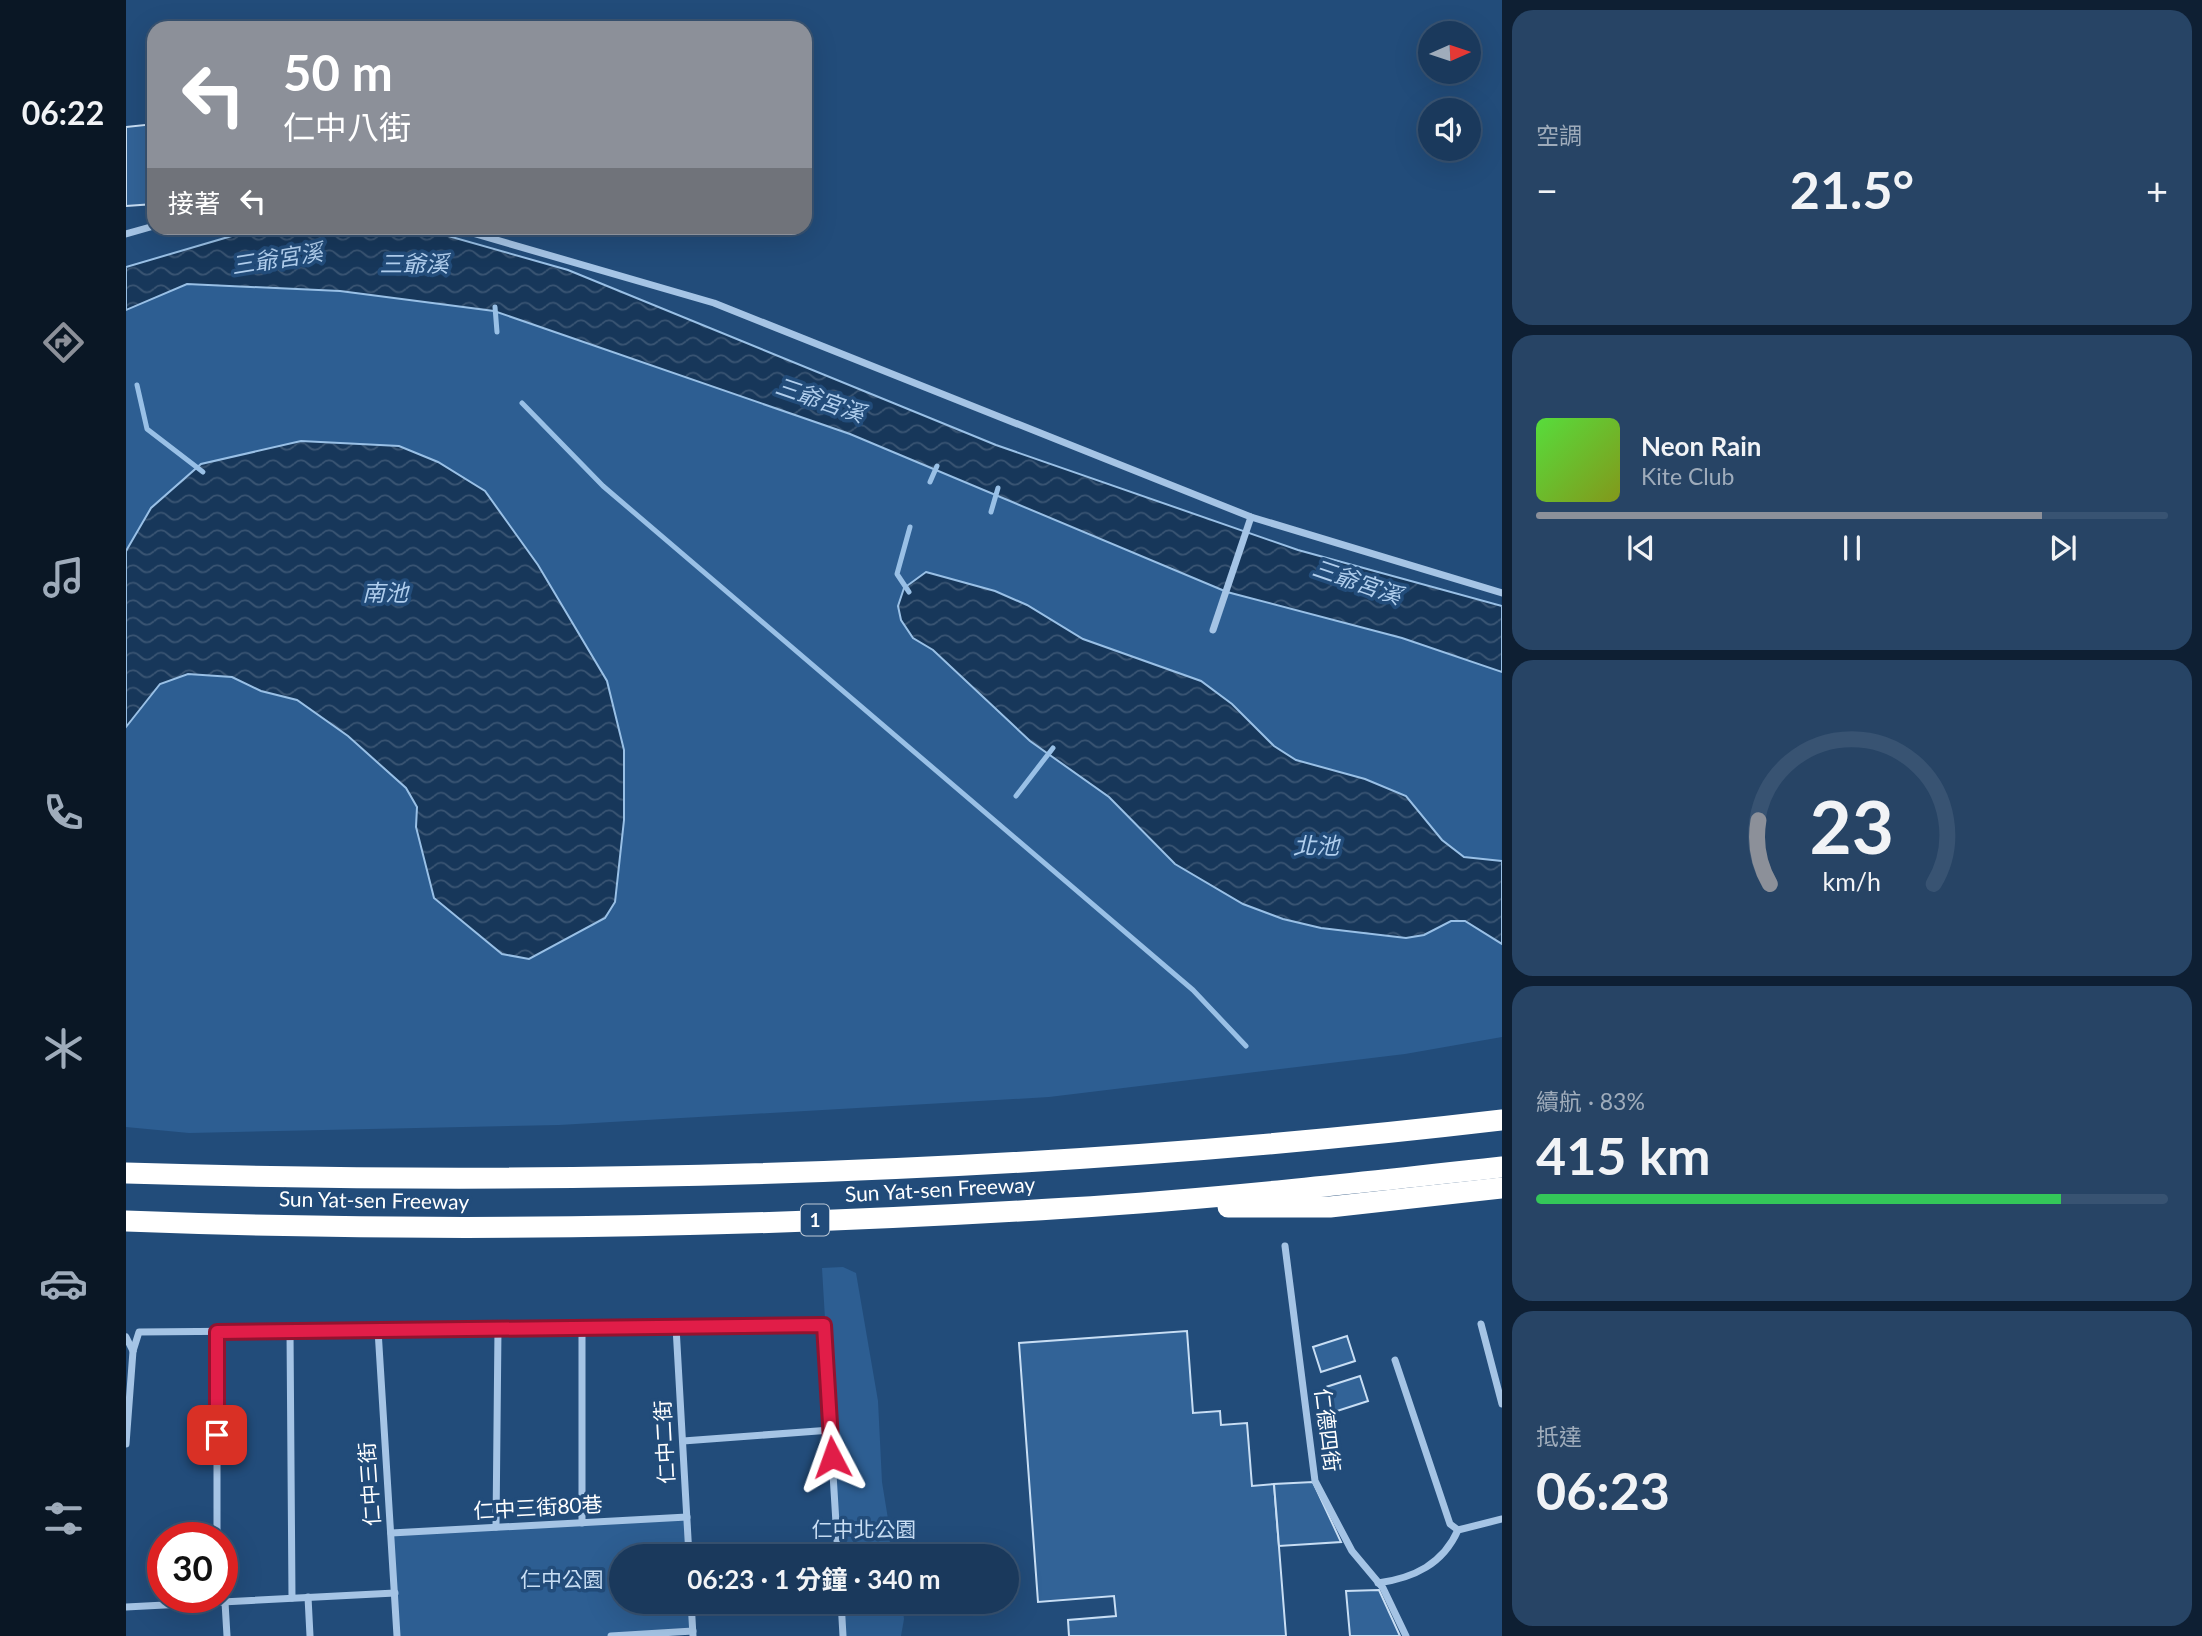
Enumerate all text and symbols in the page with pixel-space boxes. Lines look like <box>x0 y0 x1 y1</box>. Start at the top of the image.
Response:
north arrow <box>1418 21 1480 84</box>
map controls <box>1418 21 1481 161</box>
text: 50 m <box>283 43 393 101</box>
icon: left <box>168 49 259 140</box>
text: 06:22 <box>22 93 104 132</box>
button: sound <box>1418 98 1481 161</box>
text: 仁中八街 <box>283 107 411 146</box>
text: 空調 <box>1536 121 1582 149</box>
text: 21.5° <box>1790 158 1914 220</box>
text: − <box>1536 167 1558 213</box>
text: + <box>2146 167 2168 213</box>
icon: left <box>234 182 272 220</box>
text: 接著 <box>168 187 220 219</box>
water label: 三爺宮溪 <box>229 237 327 279</box>
water label: 三爺溪 <box>380 249 452 277</box>
icon: directions <box>39 318 88 367</box>
water label: 三爺宮溪 <box>772 371 871 428</box>
text: Neon Rain <box>1641 430 1761 462</box>
text: Kite Club <box>1641 462 1734 490</box>
icon: previous <box>1622 529 1660 567</box>
icon: pause <box>1833 529 1871 567</box>
icon: next <box>2044 529 2082 567</box>
icon: music <box>39 553 88 602</box>
water label: 三爺宮溪 <box>1309 553 1408 610</box>
water label: 南池 <box>362 578 410 606</box>
text: 23 <box>1810 782 1894 870</box>
icon: phone <box>39 788 88 837</box>
water label: 北池 <box>1293 831 1341 859</box>
text: km/h <box>1823 866 1881 896</box>
icon: climate <box>39 1024 88 1073</box>
text: 續航 · 83% <box>1536 1087 1645 1115</box>
text: 415 km <box>1536 1124 1710 1186</box>
street label: Sun Yat-sen Freeway <box>844 1171 1036 1206</box>
street label: Sun Yat-sen Freeway <box>279 1185 470 1214</box>
road number: 1 <box>801 1204 829 1236</box>
icon: car <box>39 1259 88 1308</box>
street label: 仁德四街 <box>1311 1387 1346 1473</box>
street label: 仁中二街 <box>649 1399 678 1485</box>
pin <box>187 1405 247 1465</box>
icon: arrive <box>198 1416 236 1454</box>
position arrow <box>795 1420 869 1494</box>
text: 抵達 <box>1536 1422 1582 1450</box>
street label: 仁中三街 <box>353 1441 384 1527</box>
text: 06:23 <box>1536 1459 1670 1521</box>
street label: 仁中三街80巷 <box>473 1491 603 1522</box>
icon: filters <box>39 1494 88 1543</box>
park label: 仁中北公園 <box>812 1516 917 1541</box>
speed limit sign: 30 <box>147 1522 238 1613</box>
text: 06:23 · 1 分鐘 · 340 m <box>687 1563 941 1595</box>
park label: 仁中公園 <box>520 1566 604 1591</box>

